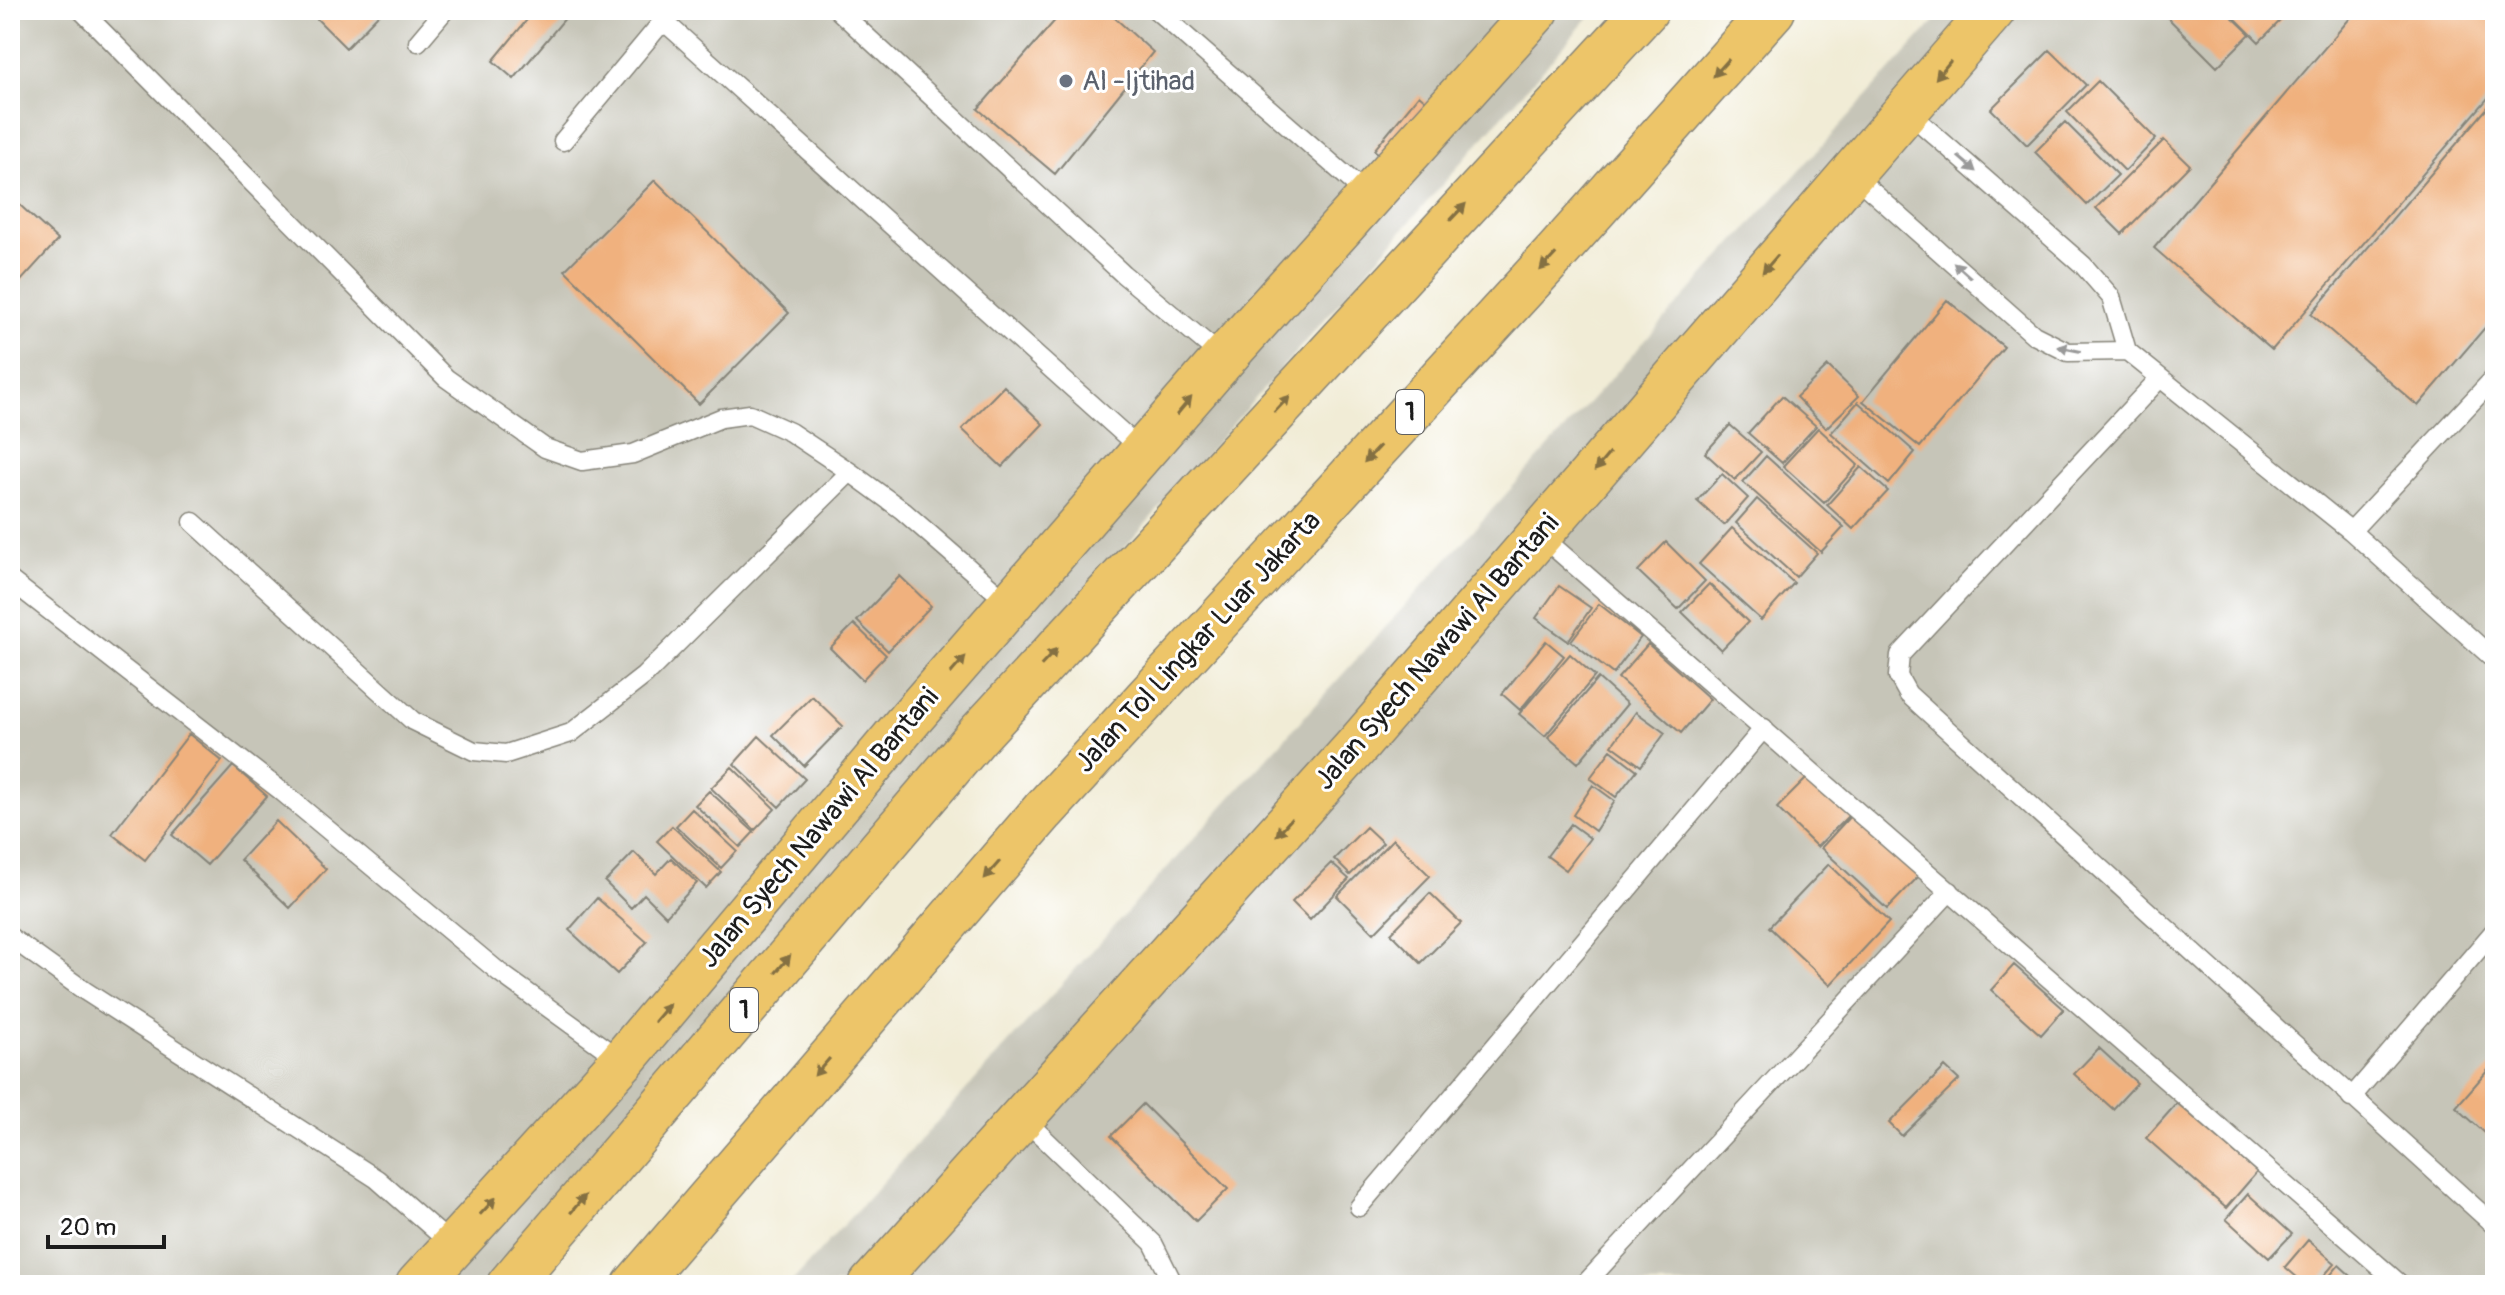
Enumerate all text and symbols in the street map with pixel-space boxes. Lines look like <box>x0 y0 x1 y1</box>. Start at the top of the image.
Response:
one-way arrow <box>1713 58 1730 78</box>
one-way arrow <box>1935 60 1952 80</box>
place label: Al -Ijtihad <box>1082 64 1195 99</box>
marker: Al -Ijtihad <box>1057 72 1075 90</box>
one-way arrow <box>1957 154 1976 172</box>
one-way arrow <box>1448 203 1466 222</box>
one-way arrow <box>1539 253 1557 272</box>
one-way arrow <box>1762 254 1780 274</box>
one-way arrow <box>1952 262 1972 279</box>
one-way arrow <box>2057 342 2082 355</box>
road number: 1 <box>1396 390 1424 434</box>
one-way arrow <box>1273 394 1290 414</box>
one-way arrow <box>1175 396 1192 416</box>
one-way arrow <box>1363 444 1381 463</box>
one-way arrow <box>1594 452 1611 472</box>
street label: Jalan Tol Lingkar Luar Jakarta <box>1068 504 1328 780</box>
street label: Jalan Syech Nawawi Al Bantani <box>1307 507 1567 797</box>
one-way arrow <box>1040 648 1058 667</box>
one-way arrow <box>948 656 966 675</box>
street label: Jalan Syech Nawawi Al Bantani <box>691 681 947 975</box>
one-way arrow <box>1275 817 1293 836</box>
one-way arrow <box>984 860 1001 880</box>
one-way arrow <box>774 954 791 974</box>
road number: 1 <box>730 988 758 1032</box>
one-way arrow <box>653 1003 670 1023</box>
one-way arrow <box>814 1057 831 1077</box>
one-way arrow <box>569 1195 586 1215</box>
one-way arrow <box>479 1196 497 1215</box>
scale bar <box>48 1199 164 1249</box>
text: 20 m <box>60 1213 116 1242</box>

